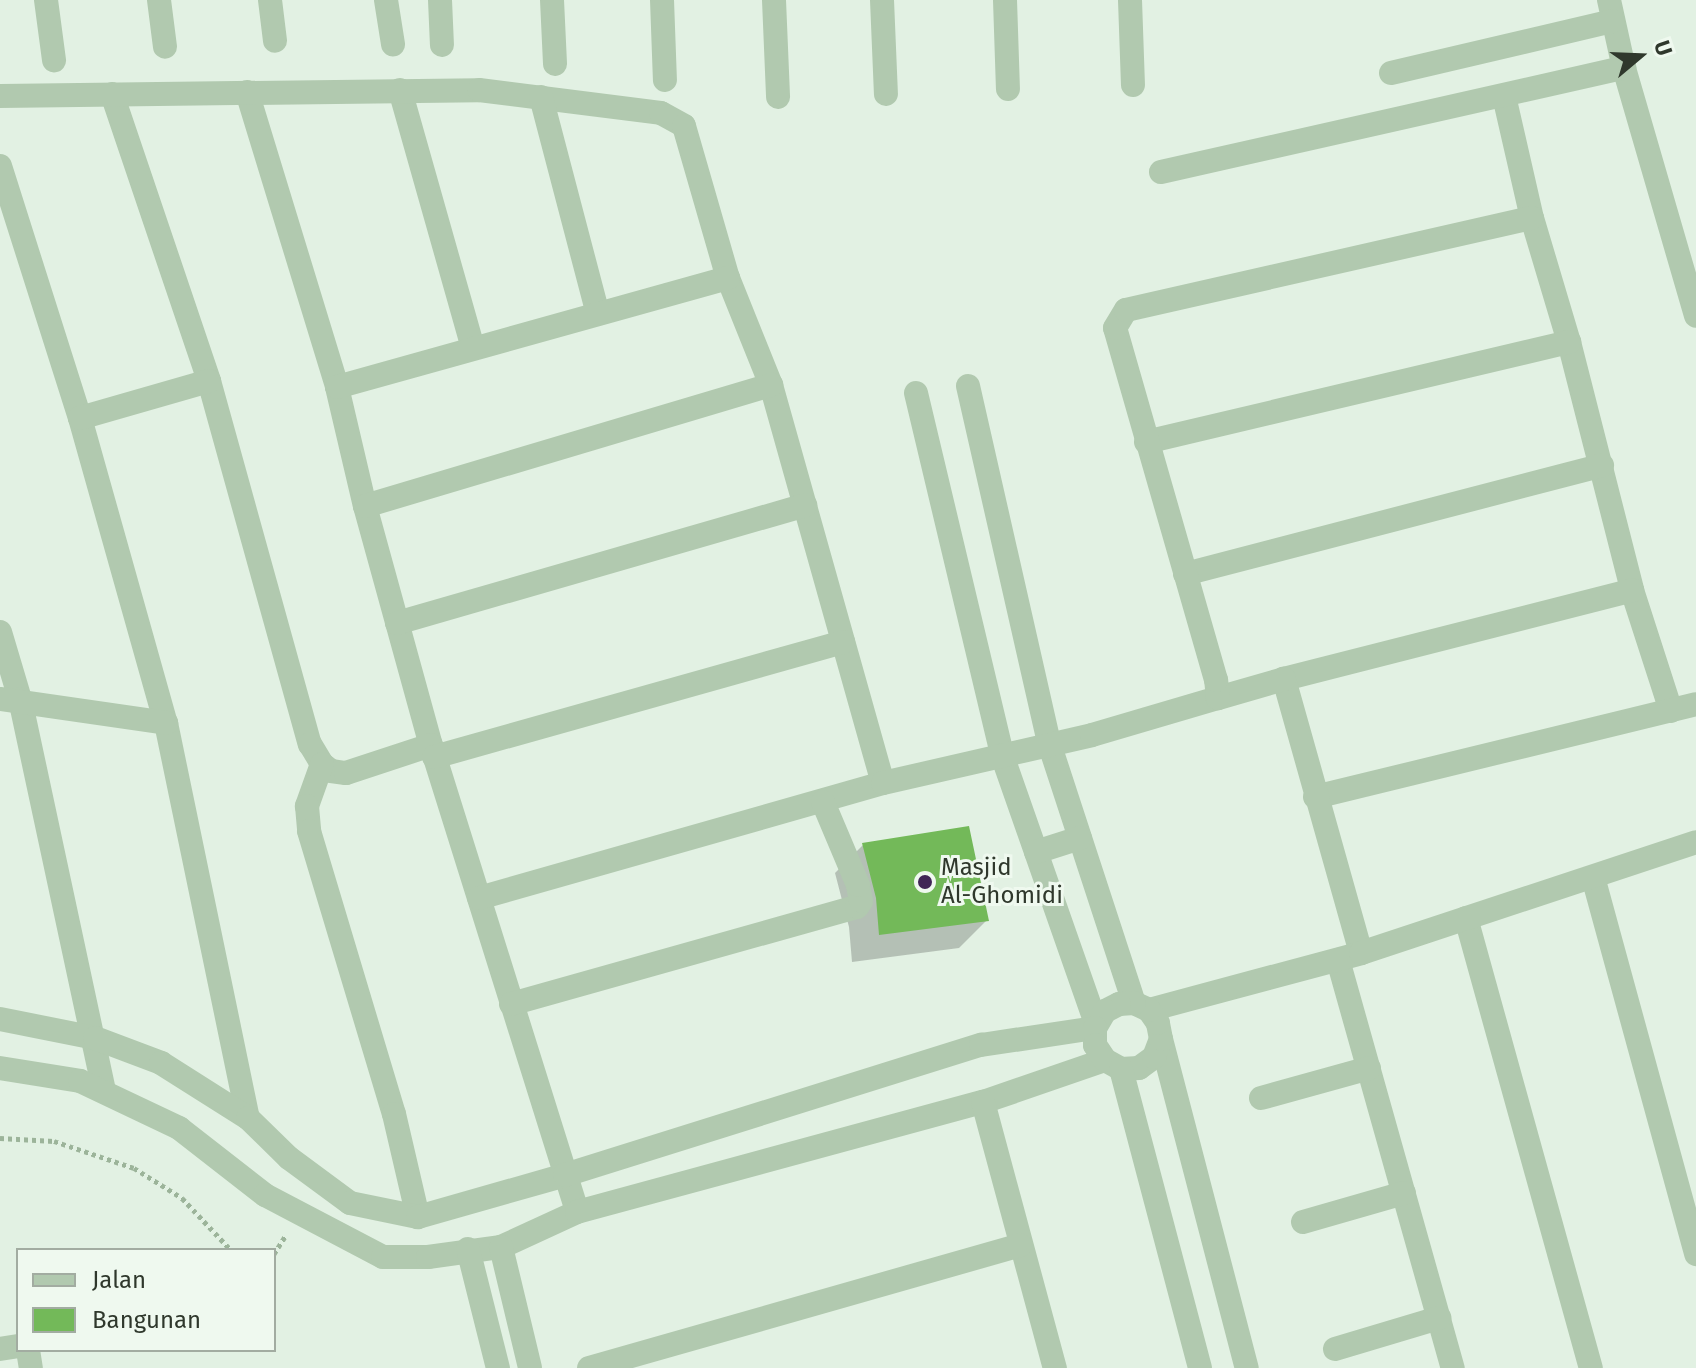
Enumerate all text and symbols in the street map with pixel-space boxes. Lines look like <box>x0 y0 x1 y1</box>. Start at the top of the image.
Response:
north arrow <box>1600 16 1680 96</box>
text: U <box>1648 37 1678 59</box>
place label: Masjid Al-Ghomidi <box>941 854 1063 910</box>
marker: Masjid Al-Ghomidi <box>916 873 934 891</box>
legend <box>16 1248 276 1352</box>
text: Jalan <box>92 1266 146 1294</box>
text: Bangunan <box>92 1306 201 1334</box>

